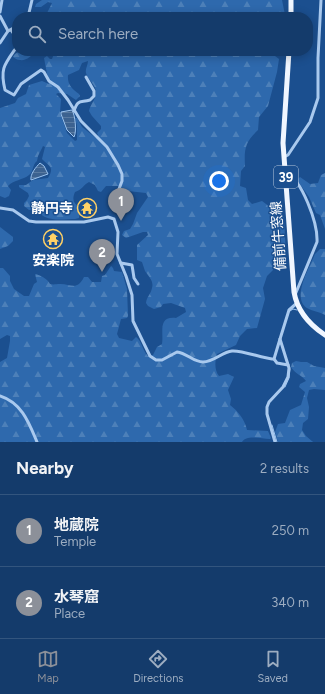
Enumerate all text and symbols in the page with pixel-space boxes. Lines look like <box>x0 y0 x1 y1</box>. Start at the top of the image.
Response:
search box <box>12 12 313 56</box>
icon: search <box>26 23 48 45</box>
text: Search here <box>58 25 138 43</box>
road number: 39 <box>274 166 298 188</box>
your location <box>209 171 229 191</box>
pin: 1 <box>108 188 134 221</box>
temple icon: 静円寺 <box>76 197 98 219</box>
place label: 静円寺 <box>31 200 73 217</box>
street label: 備前牛窓線 <box>268 200 289 271</box>
temple icon: 安楽院 <box>42 228 64 250</box>
pin: 2 <box>89 239 115 272</box>
place label: 安楽院 <box>32 252 74 269</box>
text: Nearby <box>16 458 74 478</box>
text: 2 results <box>260 461 309 476</box>
text: 地蔵院 <box>54 516 99 534</box>
text: 1 <box>26 523 32 538</box>
text: 250 m <box>272 523 309 538</box>
text: Temple <box>54 534 96 549</box>
text: 水琴窟 <box>54 588 99 606</box>
text: 2 <box>25 595 33 610</box>
text: 340 m <box>271 595 309 610</box>
text: Place <box>54 606 85 621</box>
tab: Map <box>37 648 59 685</box>
tab: Directions <box>133 648 183 685</box>
tab: Saved <box>258 648 288 685</box>

